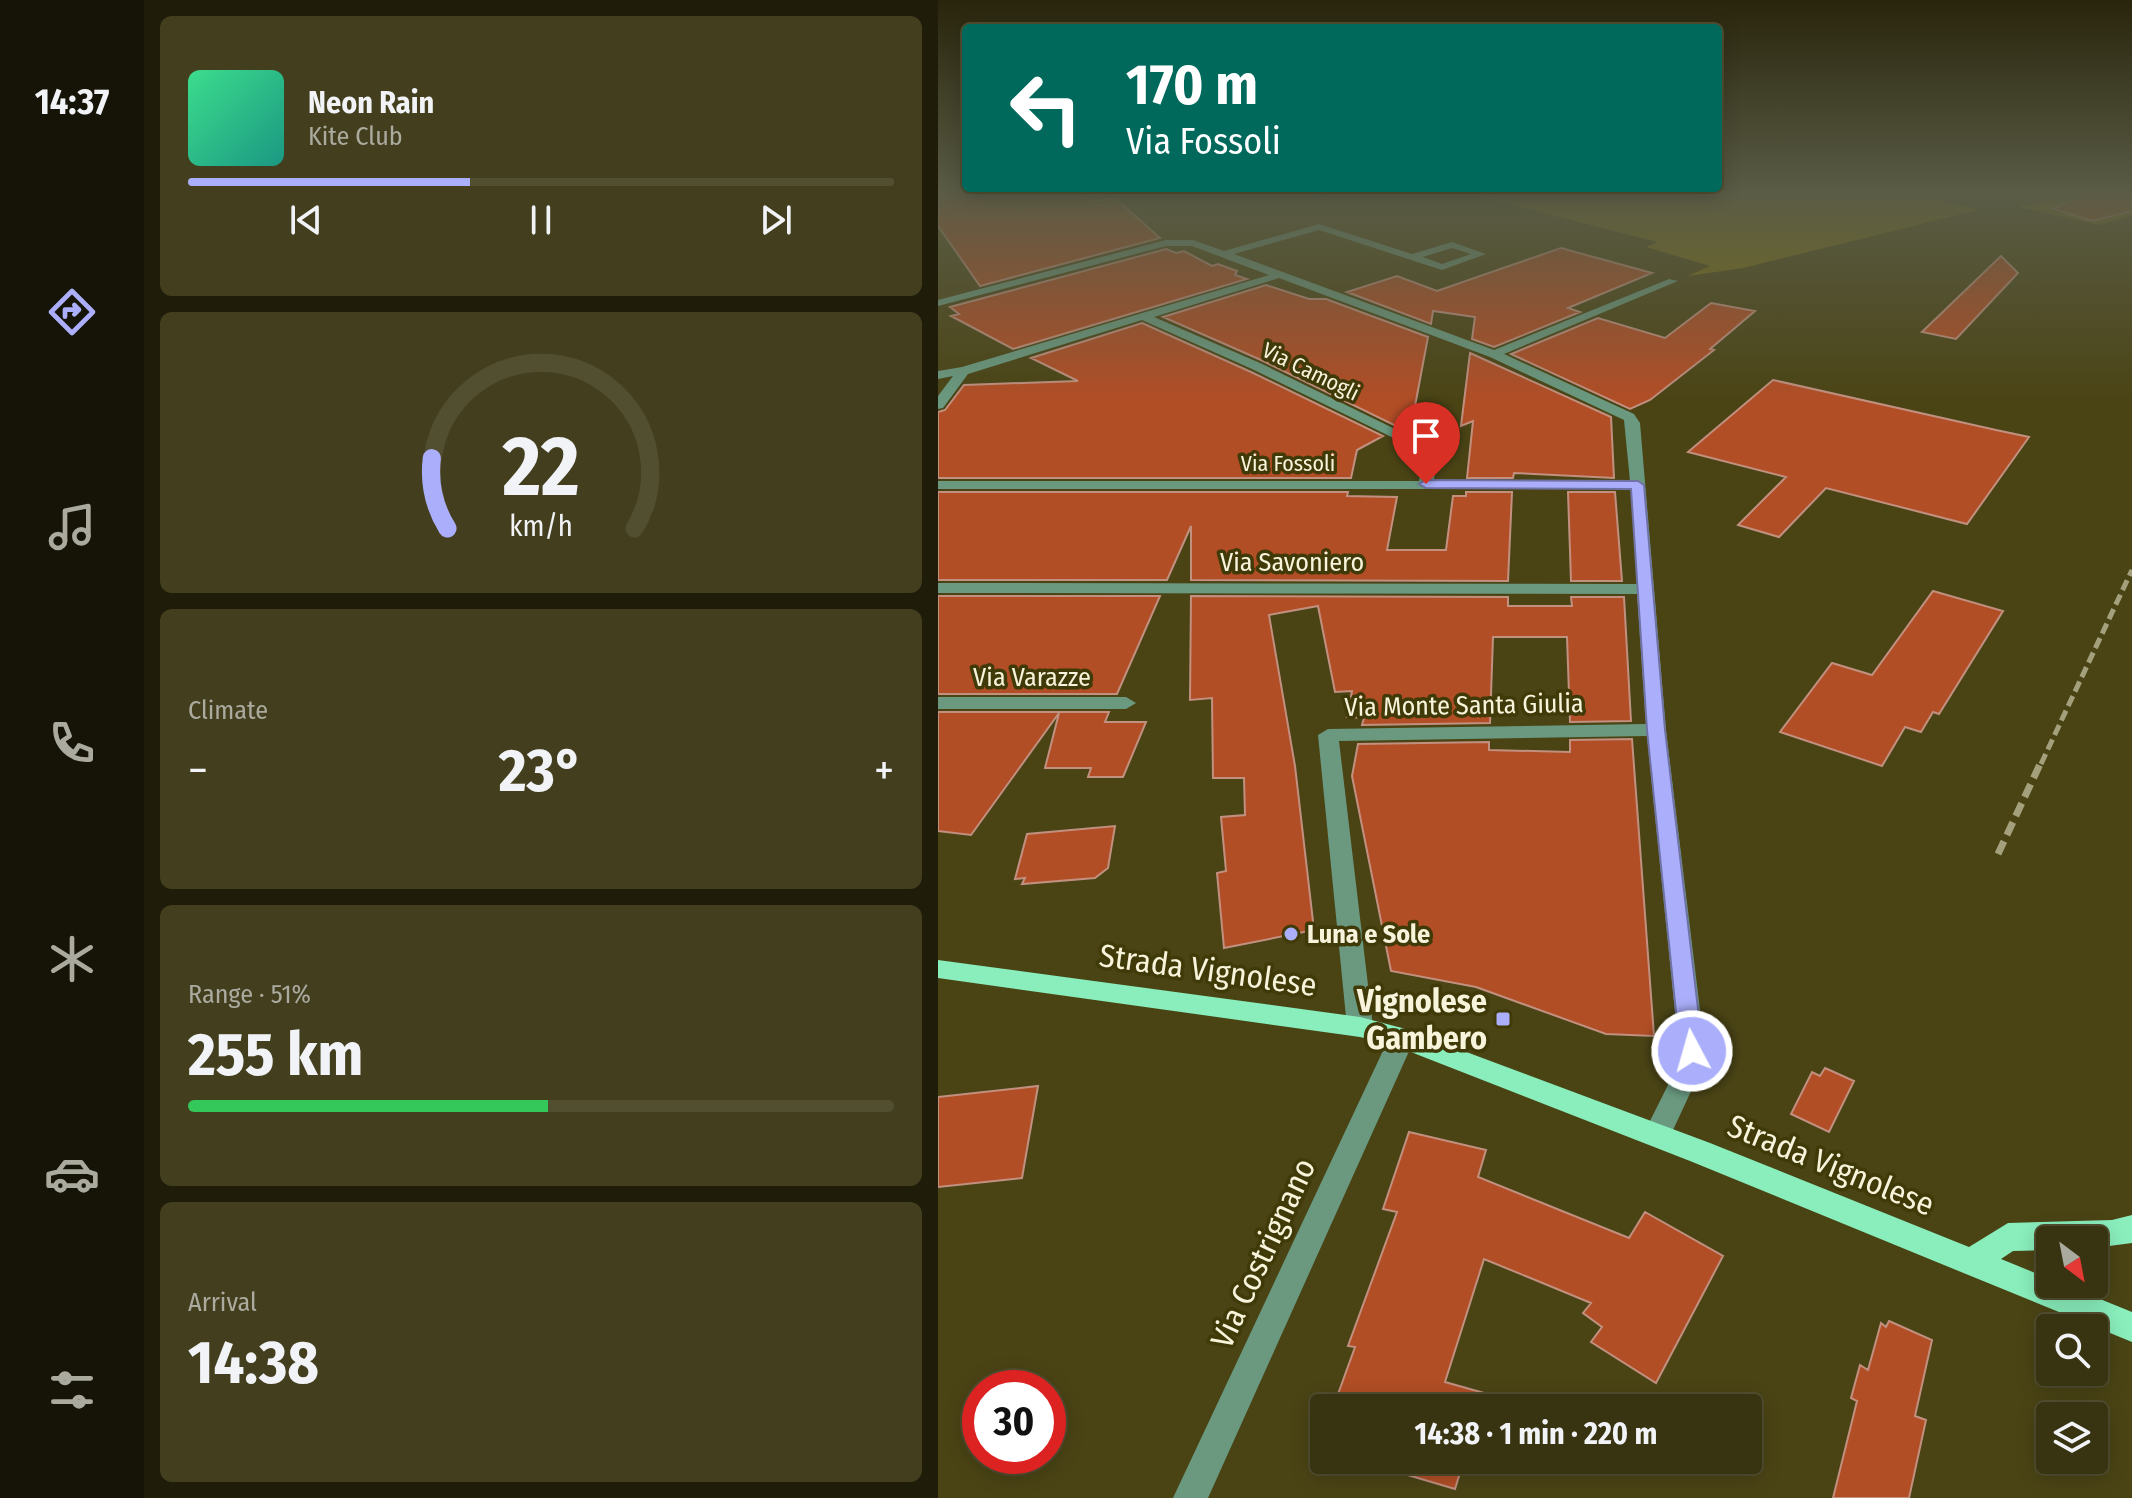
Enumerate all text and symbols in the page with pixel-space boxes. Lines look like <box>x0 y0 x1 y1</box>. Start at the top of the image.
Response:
text: 170 m <box>1126 52 1258 119</box>
icon: left <box>994 56 1098 160</box>
text: 14:37 <box>35 80 109 124</box>
text: Neon Rain <box>308 85 434 121</box>
text: Via Fossoli <box>1126 120 1281 164</box>
text: Kite Club <box>308 121 403 152</box>
icon: previous <box>284 198 328 242</box>
icon: pause <box>519 198 563 242</box>
icon: next <box>754 198 798 242</box>
icon: directions <box>44 284 100 340</box>
street label: Via Camogli <box>1258 336 1364 407</box>
pin <box>1392 402 1460 484</box>
icon: arrive <box>1404 414 1448 458</box>
text: 22 <box>501 416 580 516</box>
street label: Via Fossoli <box>1241 450 1335 477</box>
icon: music <box>44 499 100 555</box>
text: km/h <box>509 509 573 544</box>
street label: Via Savoniero <box>1220 547 1364 578</box>
street label: Via Varazze <box>973 662 1091 693</box>
street label: Via Monte Santa Giulia <box>1344 688 1584 723</box>
text: Climate <box>188 695 268 726</box>
icon: phone <box>44 715 100 771</box>
text: 23° <box>499 735 583 807</box>
text: − <box>188 744 208 797</box>
text: + <box>874 744 894 797</box>
place label: Luna e Sole <box>1307 919 1430 950</box>
marker: Luna e Sole <box>1282 925 1300 943</box>
icon: climate <box>44 931 100 987</box>
street label: Strada Vignolese <box>1097 936 1319 1004</box>
text: Range · 51% <box>188 979 311 1010</box>
place label: Vignolese Gambero <box>1356 982 1487 1057</box>
position arrow <box>1650 1009 1734 1093</box>
marker: Vignolese Gambero <box>1494 1010 1512 1028</box>
text: 255 km <box>188 1019 363 1091</box>
street label: Strada Vignolese <box>1722 1106 1940 1224</box>
icon: car <box>44 1146 100 1202</box>
street label: Via Costrignano <box>1203 1152 1323 1354</box>
north arrow <box>2036 1226 2108 1298</box>
map controls <box>2036 1226 2108 1474</box>
text: Arrival <box>188 1287 257 1318</box>
button: search <box>2036 1314 2108 1386</box>
text: 14:38 <box>188 1327 319 1399</box>
icon: filters <box>44 1362 100 1418</box>
speed limit sign: 30 <box>962 1370 1066 1474</box>
button: layers <box>2036 1402 2108 1474</box>
text: 14:38 · 1 min · 220 m <box>1415 1416 1657 1452</box>

